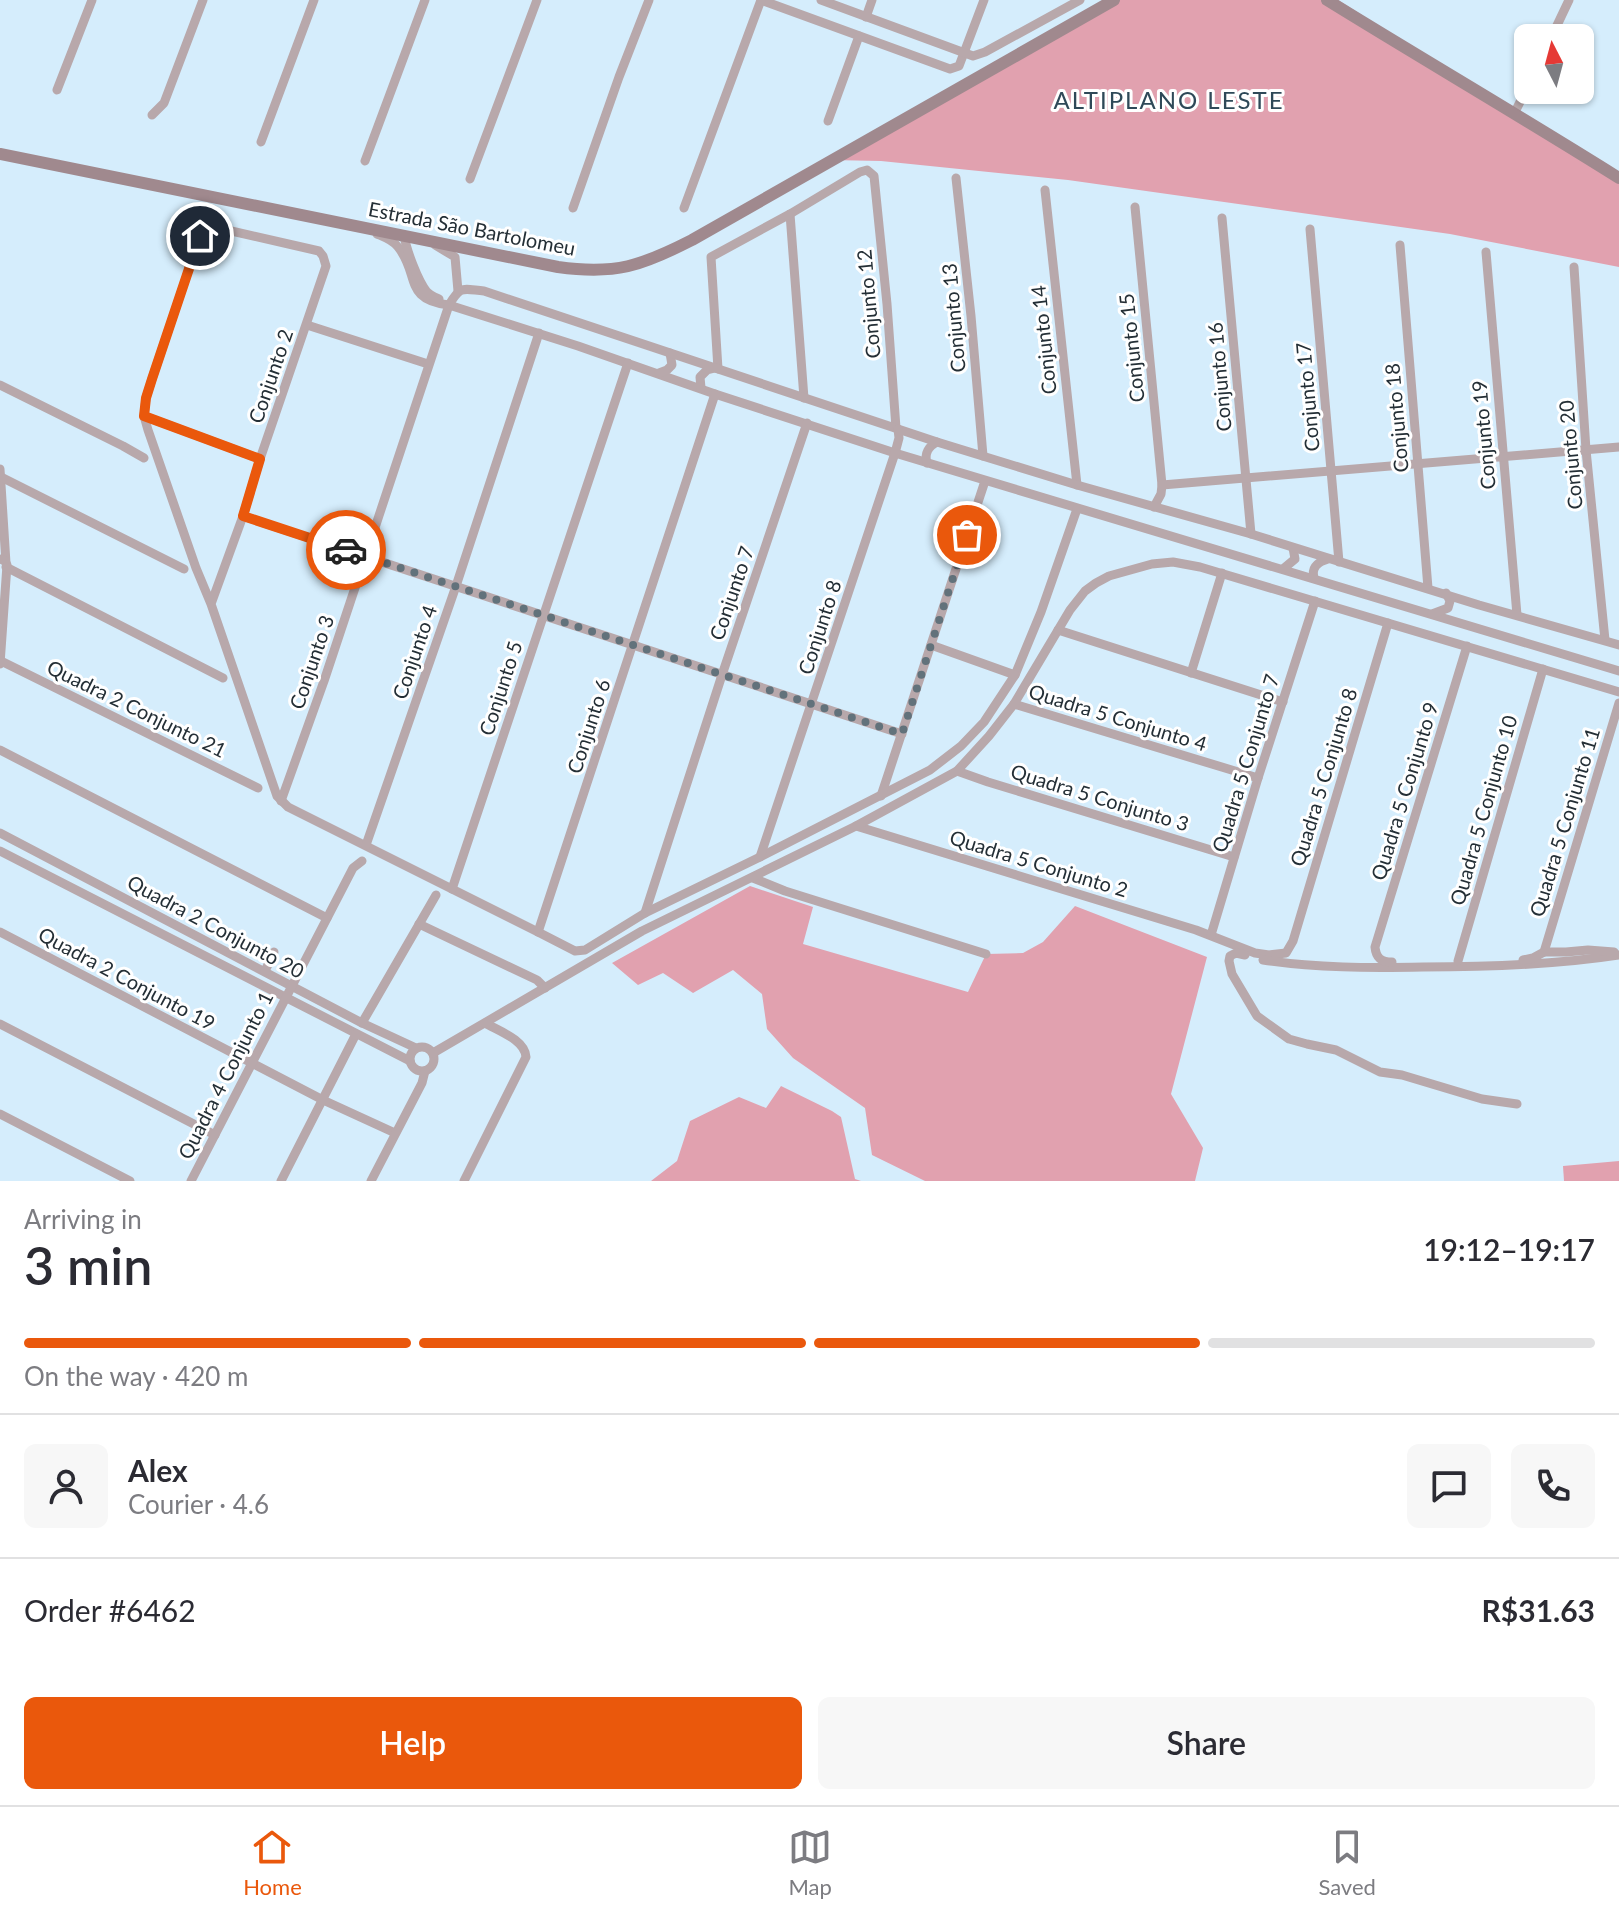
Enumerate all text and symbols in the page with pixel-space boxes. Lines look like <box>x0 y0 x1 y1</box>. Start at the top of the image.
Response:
north arrow <box>1514 24 1594 104</box>
map controls <box>1514 24 1594 104</box>
district label: ALTIPLANO LESTE <box>1053 85 1285 114</box>
street label: Estrada São Bartolomeu <box>366 196 578 260</box>
pin <box>166 202 234 270</box>
icon: home <box>178 214 222 258</box>
street label: Conjunto 12 <box>851 248 885 360</box>
street label: Conjunto 13 <box>936 262 970 374</box>
street label: Conjunto 14 <box>1025 284 1061 396</box>
street label: Conjunto 15 <box>1113 292 1149 404</box>
street label: Conjunto 16 <box>1202 321 1236 433</box>
street label: Conjunto 2 <box>243 326 297 426</box>
street label: Conjunto 17 <box>1290 341 1324 453</box>
street label: Conjunto 18 <box>1379 362 1413 474</box>
street label: Conjunto 19 <box>1466 379 1500 491</box>
street label: Conjunto 20 <box>1553 399 1587 511</box>
pin <box>933 501 1001 569</box>
courier <box>306 510 386 590</box>
icon: bag <box>945 513 989 557</box>
icon: car <box>324 528 368 572</box>
street label: Conjunto 7 <box>704 543 758 643</box>
street label: Conjunto 8 <box>792 577 846 677</box>
street label: Conjunto 4 <box>387 601 441 702</box>
street label: Conjunto 3 <box>284 612 338 712</box>
street label: Conjunto 5 <box>473 638 527 738</box>
street label: Quadra 2 Conjunto 21 <box>43 654 231 762</box>
street label: Quadra 5 Conjunto 7 <box>1206 671 1284 855</box>
street label: Conjunto 6 <box>561 676 615 776</box>
street label: Quadra 5 Conjunto 4 <box>1026 678 1210 756</box>
street label: Quadra 5 Conjunto 8 <box>1284 685 1362 869</box>
street label: Quadra 5 Conjunto 9 <box>1365 699 1443 883</box>
street label: Quadra 5 Conjunto 10 <box>1444 712 1522 908</box>
street label: Quadra 5 Conjunto 11 <box>1524 725 1604 919</box>
street label: Quadra 5 Conjunto 3 <box>1008 758 1192 836</box>
street label: Quadra 5 Conjunto 2 <box>947 824 1131 902</box>
street label: Quadra 2 Conjunto 20 <box>124 869 308 983</box>
street label: Quadra 2 Conjunto 19 <box>35 921 219 1035</box>
street label: Quadra 4 Conjunto 1 <box>172 987 278 1163</box>
text: Arriving in <box>24 1203 142 1235</box>
text: 19:12–19:17 <box>1423 1231 1595 1267</box>
text: 3 min <box>24 1234 152 1296</box>
text: On the way · 420 m <box>24 1360 248 1392</box>
button: person <box>24 1444 108 1528</box>
button: chat <box>1407 1444 1491 1528</box>
button: phone <box>1511 1444 1595 1528</box>
text: Alex <box>128 1452 188 1488</box>
text: Courier · 4.6 <box>128 1488 269 1520</box>
text: Order #6462 <box>24 1592 196 1628</box>
text: R$31.63 <box>1482 1592 1595 1628</box>
button: Help <box>24 1697 802 1789</box>
button: Share <box>818 1697 1595 1789</box>
tab: Home <box>243 1825 302 1900</box>
tab: Map <box>788 1825 832 1900</box>
tab: Saved <box>1318 1825 1376 1900</box>

